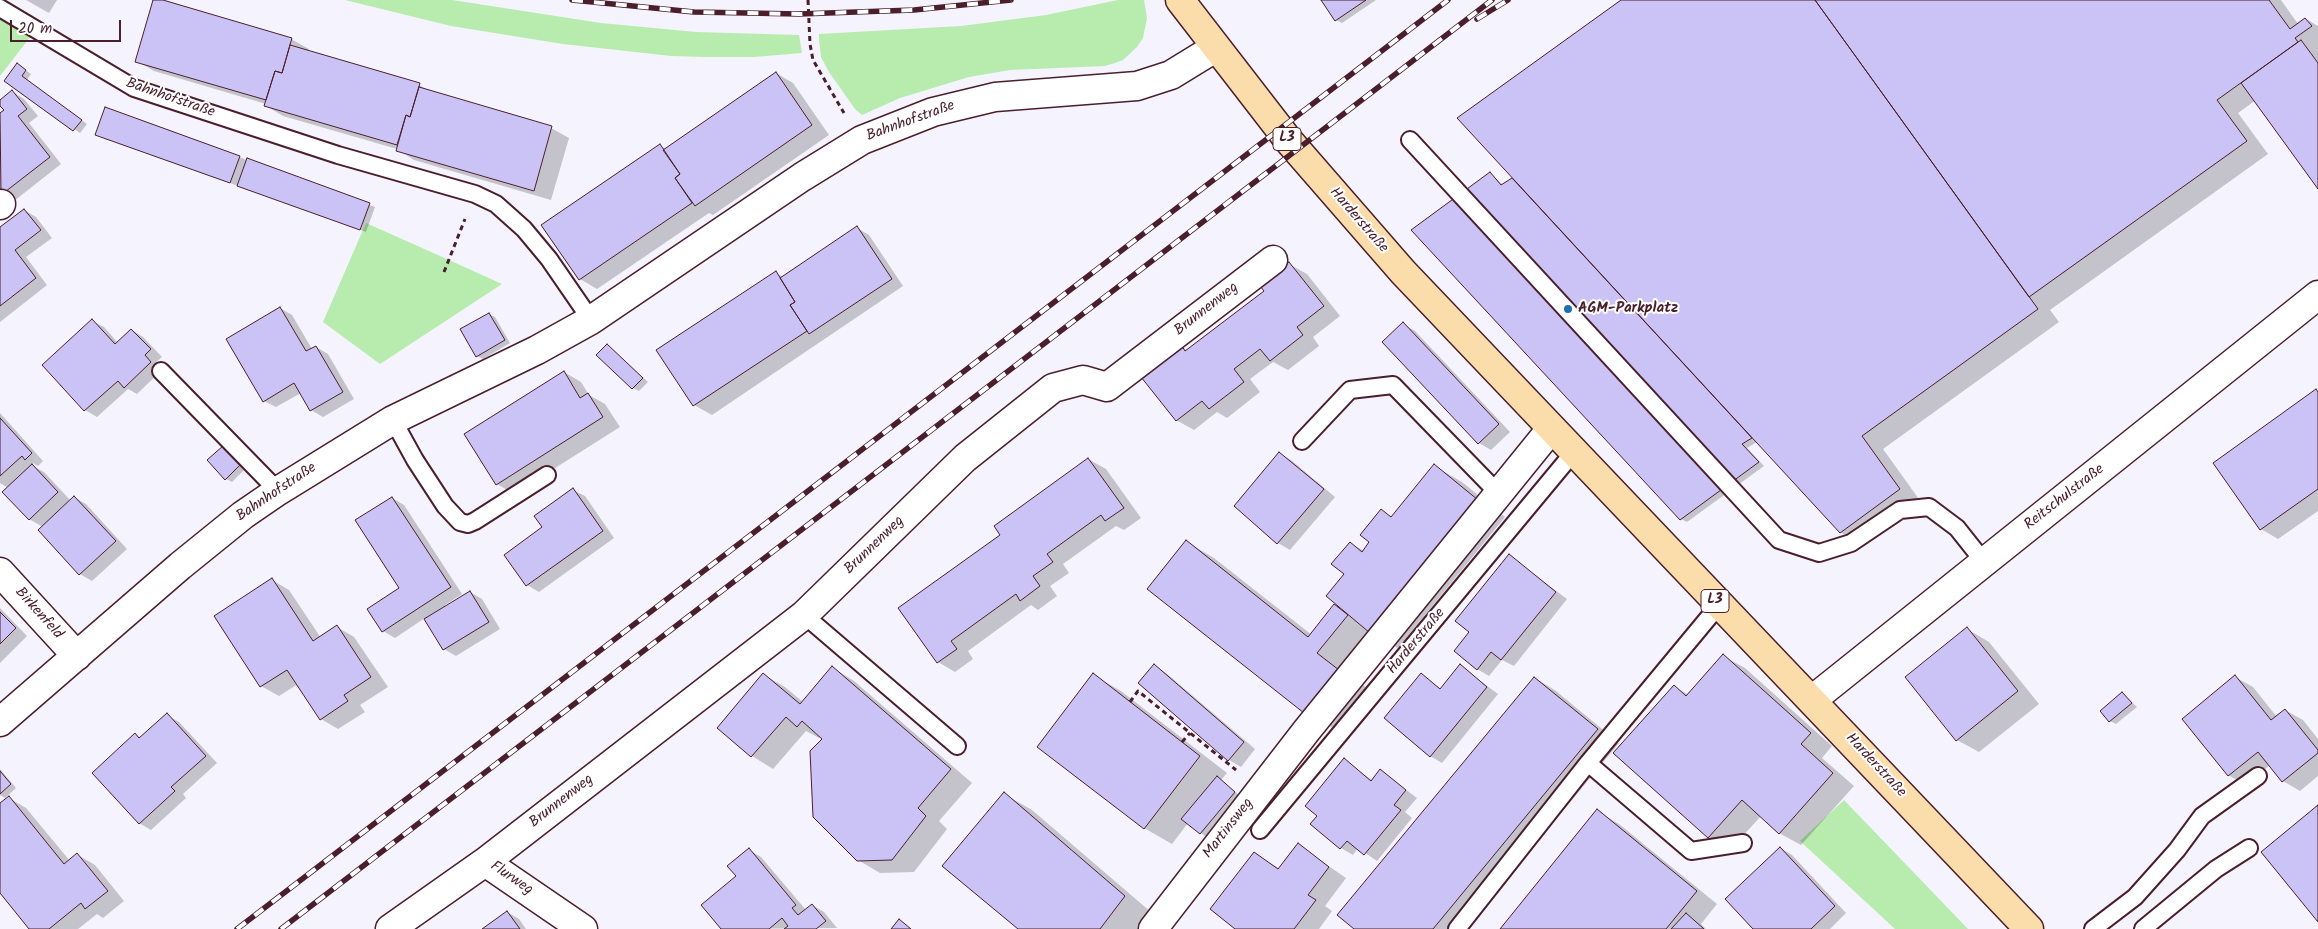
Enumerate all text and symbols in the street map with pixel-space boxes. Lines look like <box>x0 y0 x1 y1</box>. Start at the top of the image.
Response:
scale bar <box>12 10 124 42</box>
text: 20 m <box>18 17 52 41</box>
street label: Bahnhofstraße <box>123 75 217 123</box>
street label: Bahnhofstraße <box>864 98 958 146</box>
road number: L3 <box>1273 128 1301 150</box>
street label: Harderstraße <box>1325 185 1391 257</box>
street label: Brunnenweg <box>1171 279 1243 341</box>
place label: AGM-Parkplatz <box>1578 300 1678 318</box>
marker: AGM-Parkplatz <box>1562 303 1574 315</box>
street label: Bahnhofstraße <box>233 460 321 526</box>
street label: Reitschulstraße <box>2021 461 2109 535</box>
street label: Brunnenweg <box>841 513 909 579</box>
street label: Birkenfeld <box>10 584 66 644</box>
road number: L3 <box>1701 590 1729 612</box>
street label: Harderstraße <box>1384 605 1450 679</box>
street label: Harderstraße <box>1841 730 1909 802</box>
street label: Brunnenweg <box>526 771 598 833</box>
street label: Martinsweg <box>1200 795 1258 863</box>
street label: Flurweg <box>486 858 536 900</box>

